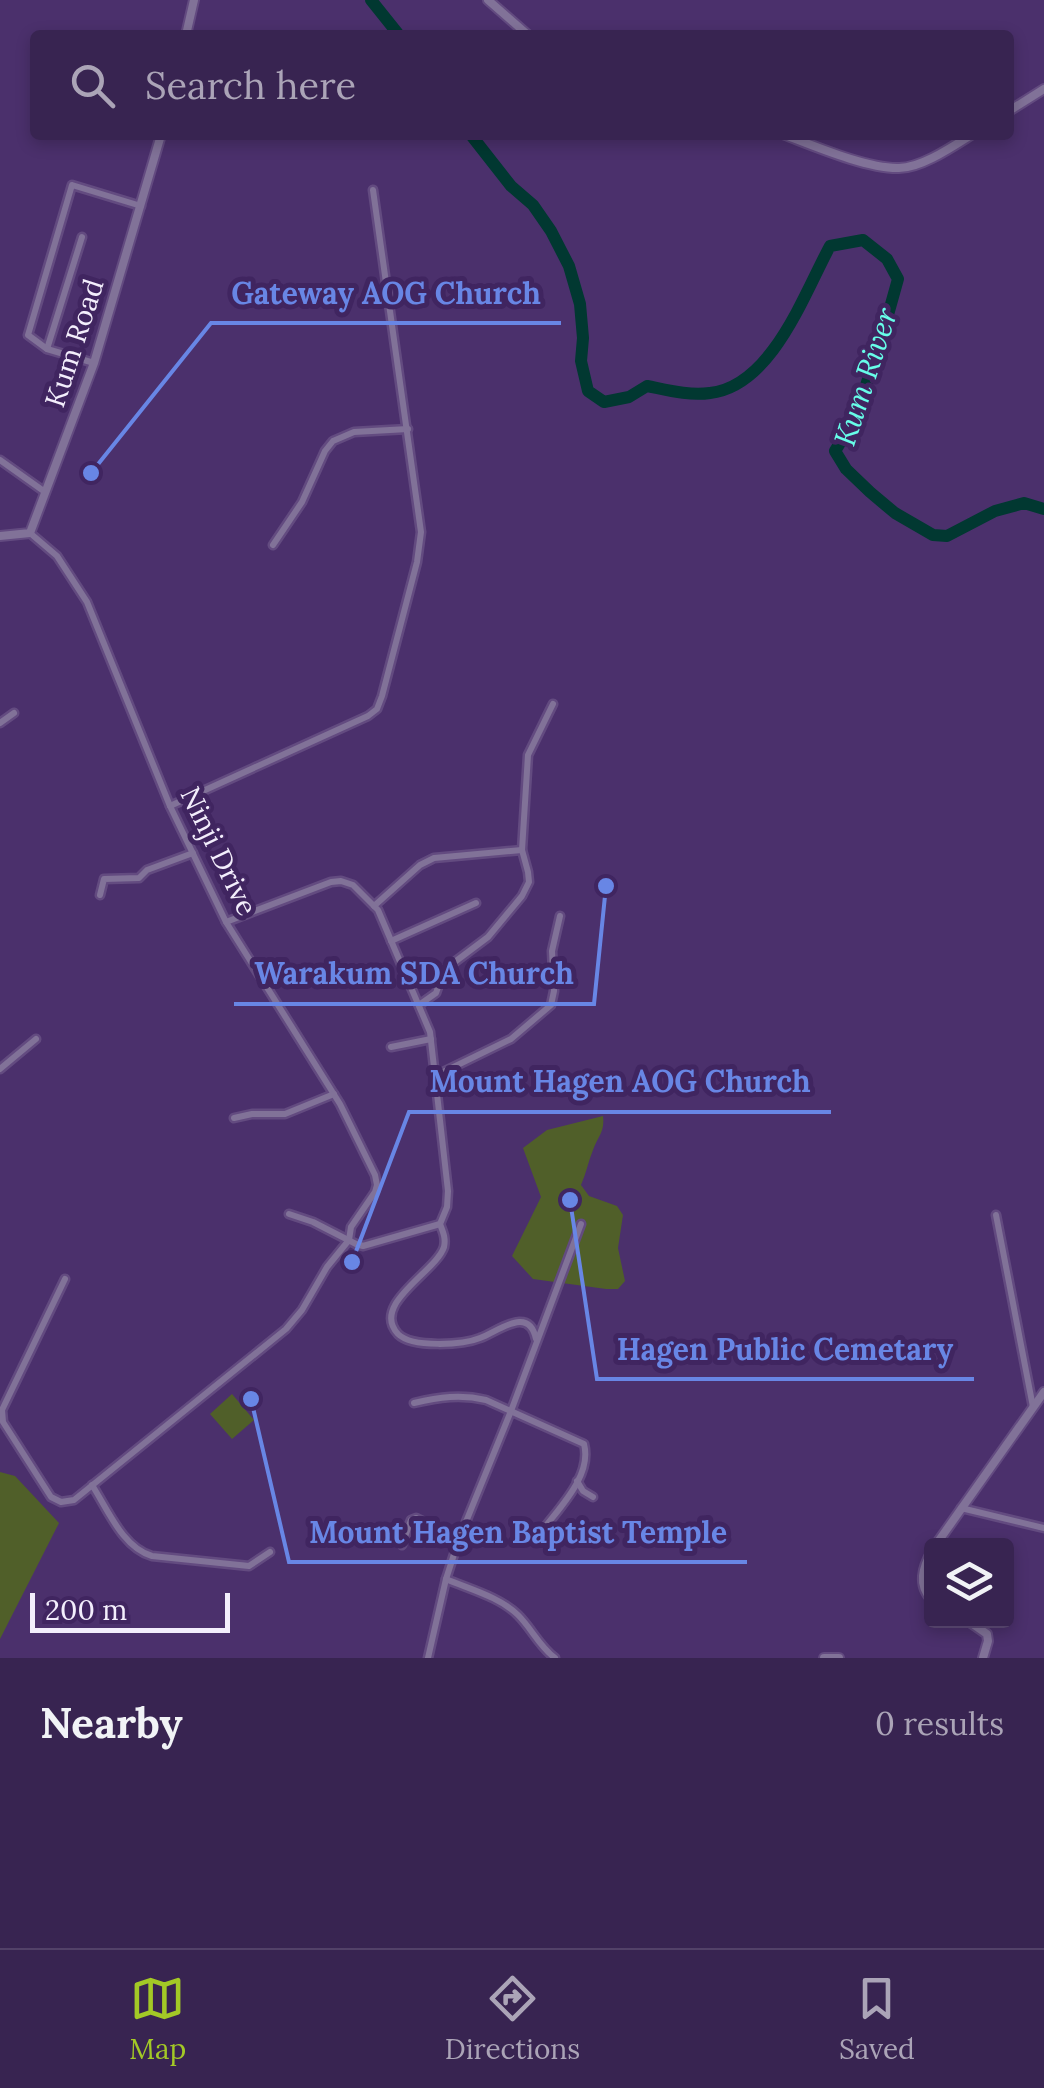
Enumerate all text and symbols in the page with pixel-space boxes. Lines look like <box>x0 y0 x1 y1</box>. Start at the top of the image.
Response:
search box <box>30 30 1014 140</box>
icon: search <box>65 58 120 113</box>
text: Search here <box>145 61 356 109</box>
callout: Gateway AOG Church <box>211 263 561 323</box>
street label: Kum Road <box>36 274 112 412</box>
text: Gateway AOG Church <box>231 274 541 313</box>
water label: Kum River <box>825 302 905 451</box>
street label: Ninji Drive <box>172 781 266 921</box>
callout: Warakum SDA Church <box>234 944 594 1004</box>
text: Warakum SDA Church <box>254 954 574 992</box>
callout: Mount Hagen AOG Church <box>409 1052 831 1112</box>
text: Mount Hagen AOG Church <box>429 1062 811 1101</box>
callout: Hagen Public Cemetary <box>597 1319 974 1379</box>
text: Hagen Public Cemetary <box>617 1330 954 1369</box>
callout: Mount Hagen Baptist Temple <box>289 1502 747 1562</box>
text: Mount Hagen Baptist Temple <box>309 1513 727 1552</box>
map controls <box>924 1538 1014 1628</box>
button: layers <box>924 1538 1014 1628</box>
scale bar <box>30 1588 230 1632</box>
text: 200 m <box>45 1592 127 1628</box>
text: Nearby <box>40 1696 183 1750</box>
text: 0 results <box>875 1703 1004 1744</box>
tab: Map <box>129 1971 186 2067</box>
tab: Directions <box>445 1971 580 2067</box>
tab: Saved <box>839 1971 915 2067</box>

